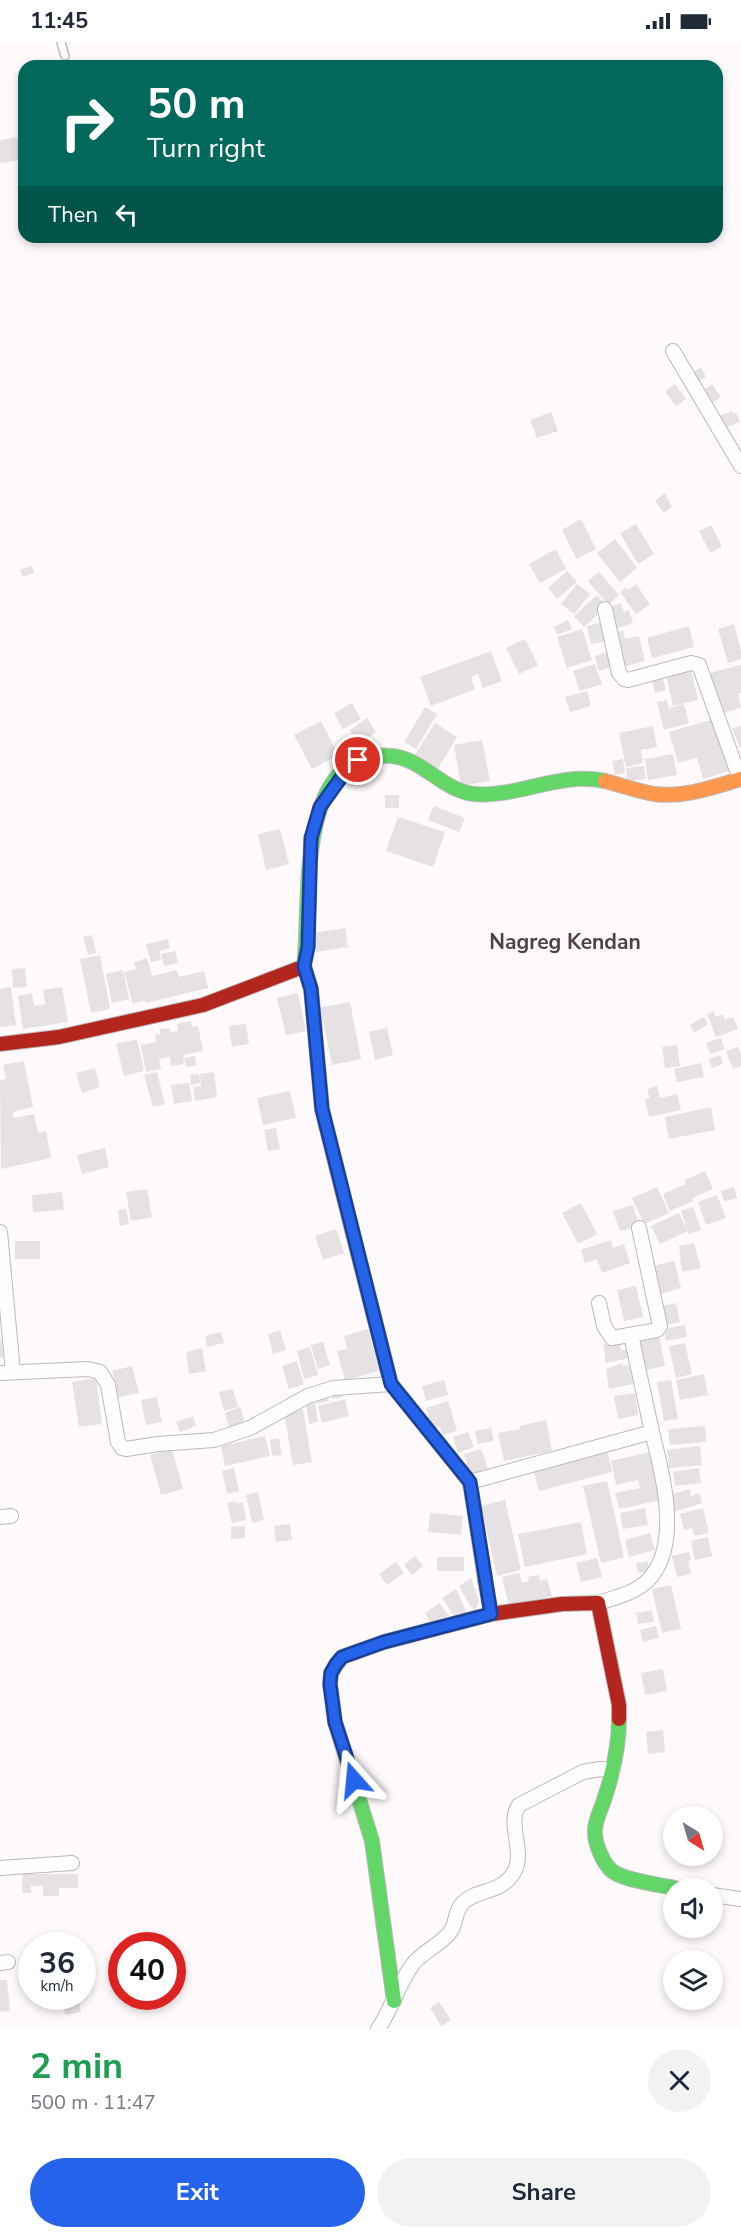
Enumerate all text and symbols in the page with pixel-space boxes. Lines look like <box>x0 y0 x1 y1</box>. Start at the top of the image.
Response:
text: 11:45 <box>30 6 88 36</box>
text: 50 m <box>147 76 246 133</box>
icon: right <box>48 84 126 162</box>
text: Turn right <box>147 130 265 167</box>
icon: left <box>110 198 143 231</box>
text: Then <box>48 200 98 230</box>
pin <box>332 734 383 785</box>
icon: arrive <box>341 743 374 776</box>
district label: Nagreg Kendan <box>489 928 641 956</box>
position arrow <box>322 1748 386 1812</box>
north arrow <box>663 1806 723 1866</box>
map controls <box>663 1806 723 2010</box>
button: sound <box>663 1878 723 1938</box>
speed limit sign: 40 <box>108 1932 186 2010</box>
text: 36 <box>39 1943 75 1984</box>
button: layers <box>663 1950 723 2010</box>
text: km/h <box>40 1976 74 1996</box>
text: 2 min <box>30 2042 123 2091</box>
button: close <box>648 2049 711 2112</box>
text: 500 m · 11:47 <box>30 2089 156 2116</box>
button: Exit <box>30 2158 365 2227</box>
button: Share <box>377 2158 711 2227</box>

